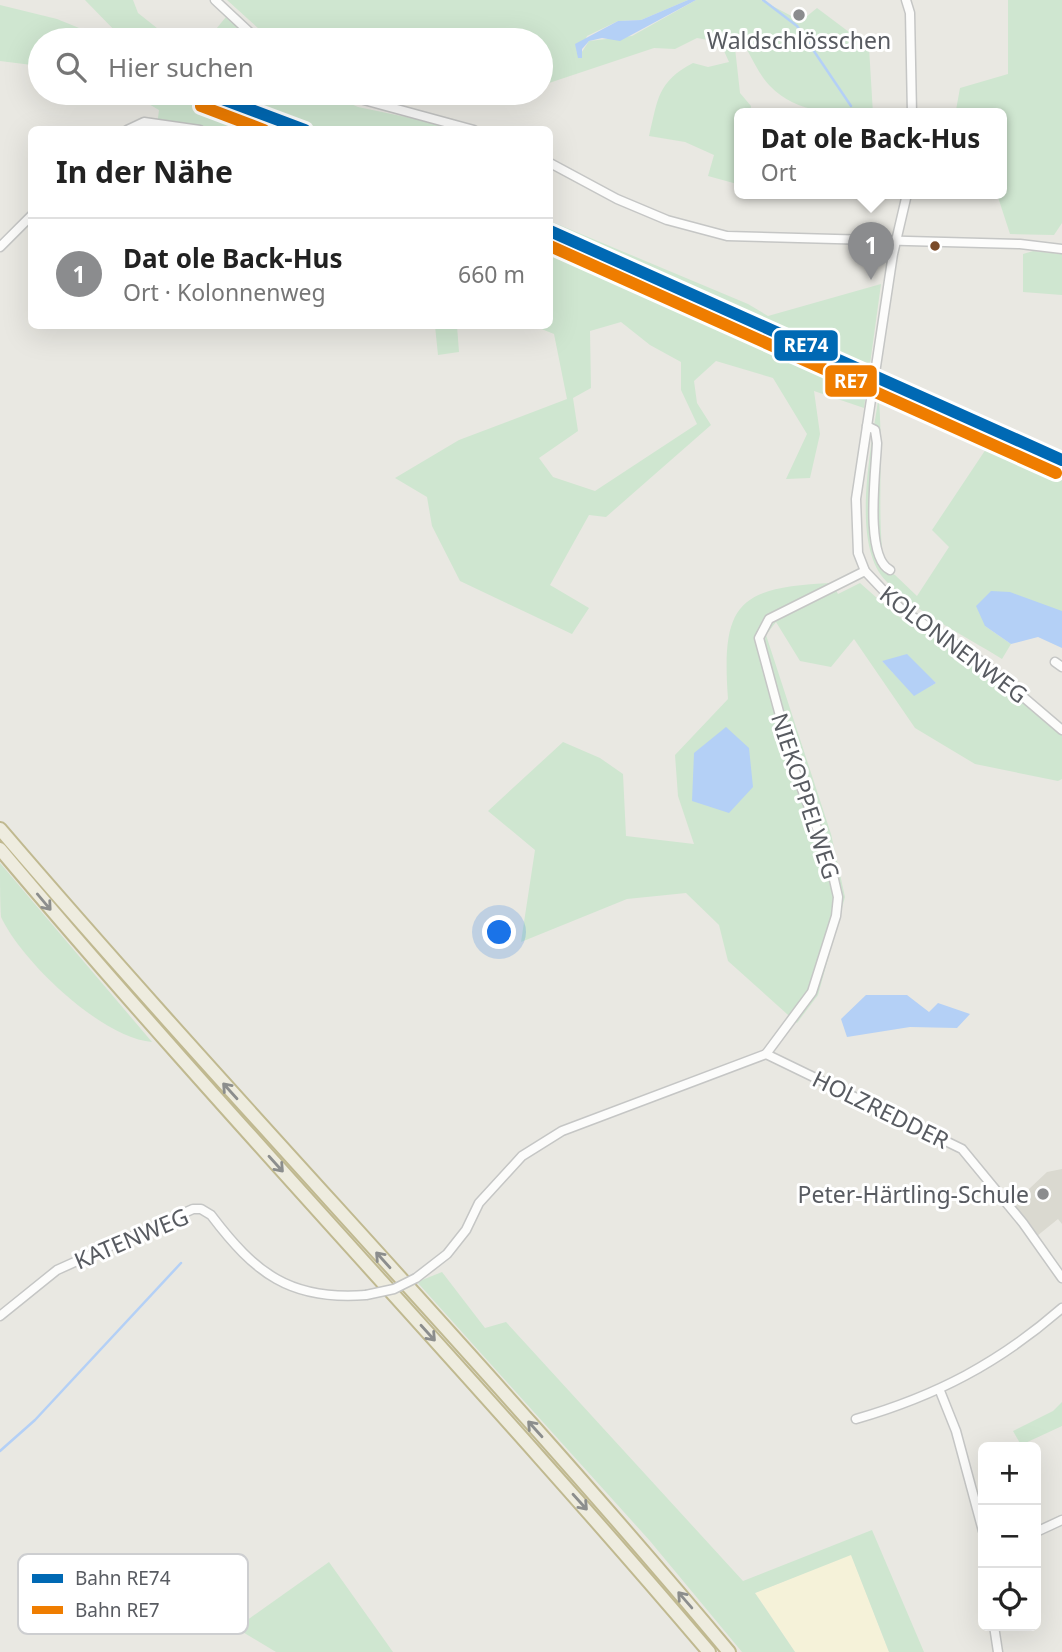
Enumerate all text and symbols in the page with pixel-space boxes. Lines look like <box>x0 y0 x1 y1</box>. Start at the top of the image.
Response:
marker: Waldschlösschen <box>791 7 807 23</box>
place label: Waldschlösschen <box>707 24 891 56</box>
search box <box>28 28 553 105</box>
icon: search <box>52 48 90 86</box>
text: Hier suchen <box>108 49 254 85</box>
popup <box>734 108 1007 199</box>
text: Dat ole Back-Hus <box>761 120 980 156</box>
text: In der Nähe <box>56 151 233 192</box>
text: Ort <box>761 156 797 188</box>
pin: 1 <box>848 222 894 280</box>
unlabelled marker <box>928 239 942 253</box>
text: Dat ole Back-Hus <box>123 240 343 276</box>
text: 1 <box>72 258 86 290</box>
text: 660 m <box>458 258 525 290</box>
text: Ort · Kolonnenweg <box>123 276 326 308</box>
line badge: RE74 <box>773 329 839 362</box>
text: RE74 <box>784 332 829 358</box>
line badge: RE7 <box>824 364 878 398</box>
text: RE7 <box>834 368 868 394</box>
street label: KOLONNENWEG <box>874 578 1034 710</box>
street label: NIEKOPPELWEG <box>764 709 848 883</box>
one-way arrow <box>36 892 52 910</box>
your location <box>482 915 516 949</box>
street label: HOLZREDDER <box>807 1062 955 1156</box>
one-way arrow <box>222 1083 239 1100</box>
one-way arrow <box>268 1155 284 1173</box>
place label: Peter-Härtling-Schule <box>798 1178 1029 1210</box>
marker: Peter-Härtling-Schule <box>1035 1186 1051 1202</box>
street label: KATENWEG <box>69 1200 193 1276</box>
one-way arrow <box>374 1252 391 1269</box>
one-way arrow <box>420 1324 436 1342</box>
one-way arrow <box>527 1420 543 1438</box>
map controls <box>978 1442 1041 1631</box>
button: + <box>978 1442 1041 1505</box>
one-way arrow <box>572 1493 589 1510</box>
button: − <box>978 1505 1041 1568</box>
legend <box>18 1554 248 1634</box>
text: Bahn RE74 <box>75 1565 171 1591</box>
button: locate <box>978 1568 1041 1631</box>
one-way arrow <box>677 1591 693 1609</box>
text: Bahn RE7 <box>75 1597 160 1623</box>

